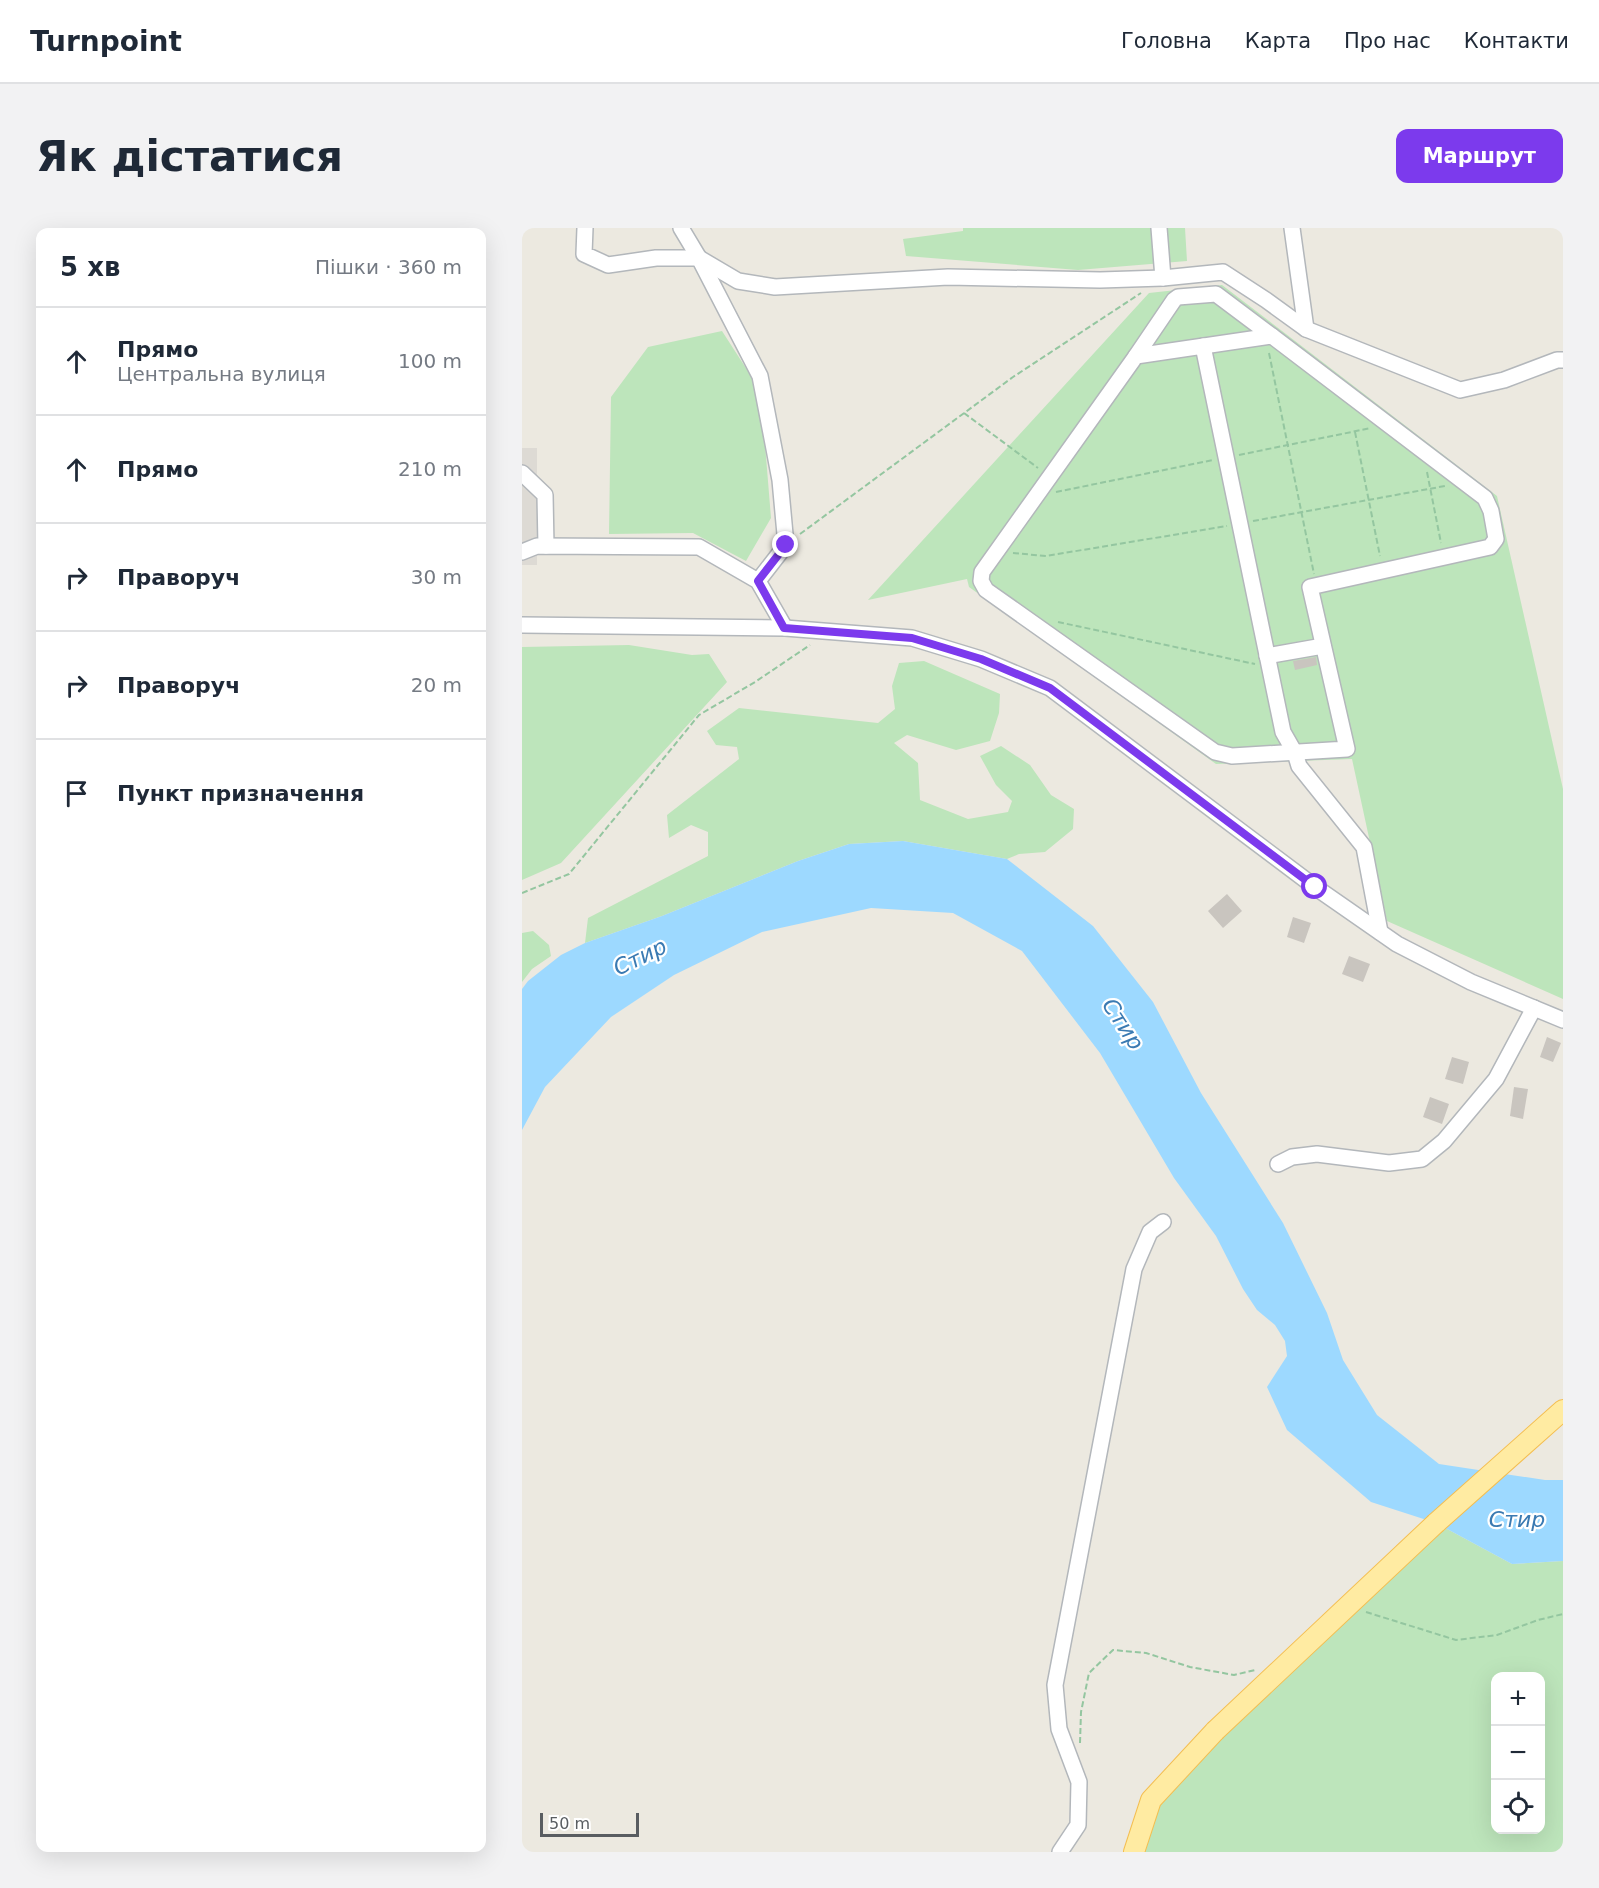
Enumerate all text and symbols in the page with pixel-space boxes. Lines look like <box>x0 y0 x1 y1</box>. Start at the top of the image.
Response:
text: Turnpoint <box>30 25 182 58</box>
text: Головна <box>1121 29 1212 53</box>
text: Карта <box>1245 29 1311 53</box>
text: Про нас <box>1344 29 1431 53</box>
text: Контакти <box>1464 29 1569 53</box>
button: Маршрут <box>1396 129 1563 183</box>
text: Як дістатися <box>36 132 343 181</box>
text: 5 хв <box>60 252 120 282</box>
text: Пішки · 360 m <box>315 255 462 279</box>
text: Прямо <box>117 337 198 362</box>
icon: ahead <box>60 345 93 378</box>
text: 100 m <box>398 349 462 373</box>
text: Центральна вулиця <box>117 362 326 386</box>
icon: ahead <box>60 453 93 486</box>
text: Прямо <box>117 457 198 482</box>
text: 210 m <box>398 457 462 481</box>
route end <box>772 531 798 557</box>
icon: right <box>60 561 93 594</box>
text: Праворуч <box>117 565 240 590</box>
text: 30 m <box>411 565 462 589</box>
icon: right <box>60 669 93 702</box>
text: Праворуч <box>117 673 240 698</box>
text: 20 m <box>411 673 462 697</box>
icon: arrive <box>60 777 93 810</box>
text: Пункт призначення <box>117 781 364 806</box>
route start <box>1301 873 1327 899</box>
water label: Стир <box>609 933 671 981</box>
water label: Стир <box>1097 994 1149 1054</box>
water label: Стир <box>1489 1507 1545 1532</box>
map controls <box>1491 1672 1545 1834</box>
button: + <box>1491 1672 1545 1726</box>
button: − <box>1491 1726 1545 1780</box>
button: locate <box>1491 1780 1545 1834</box>
scale bar <box>540 1810 639 1838</box>
text: 50 m <box>549 1814 590 1833</box>

